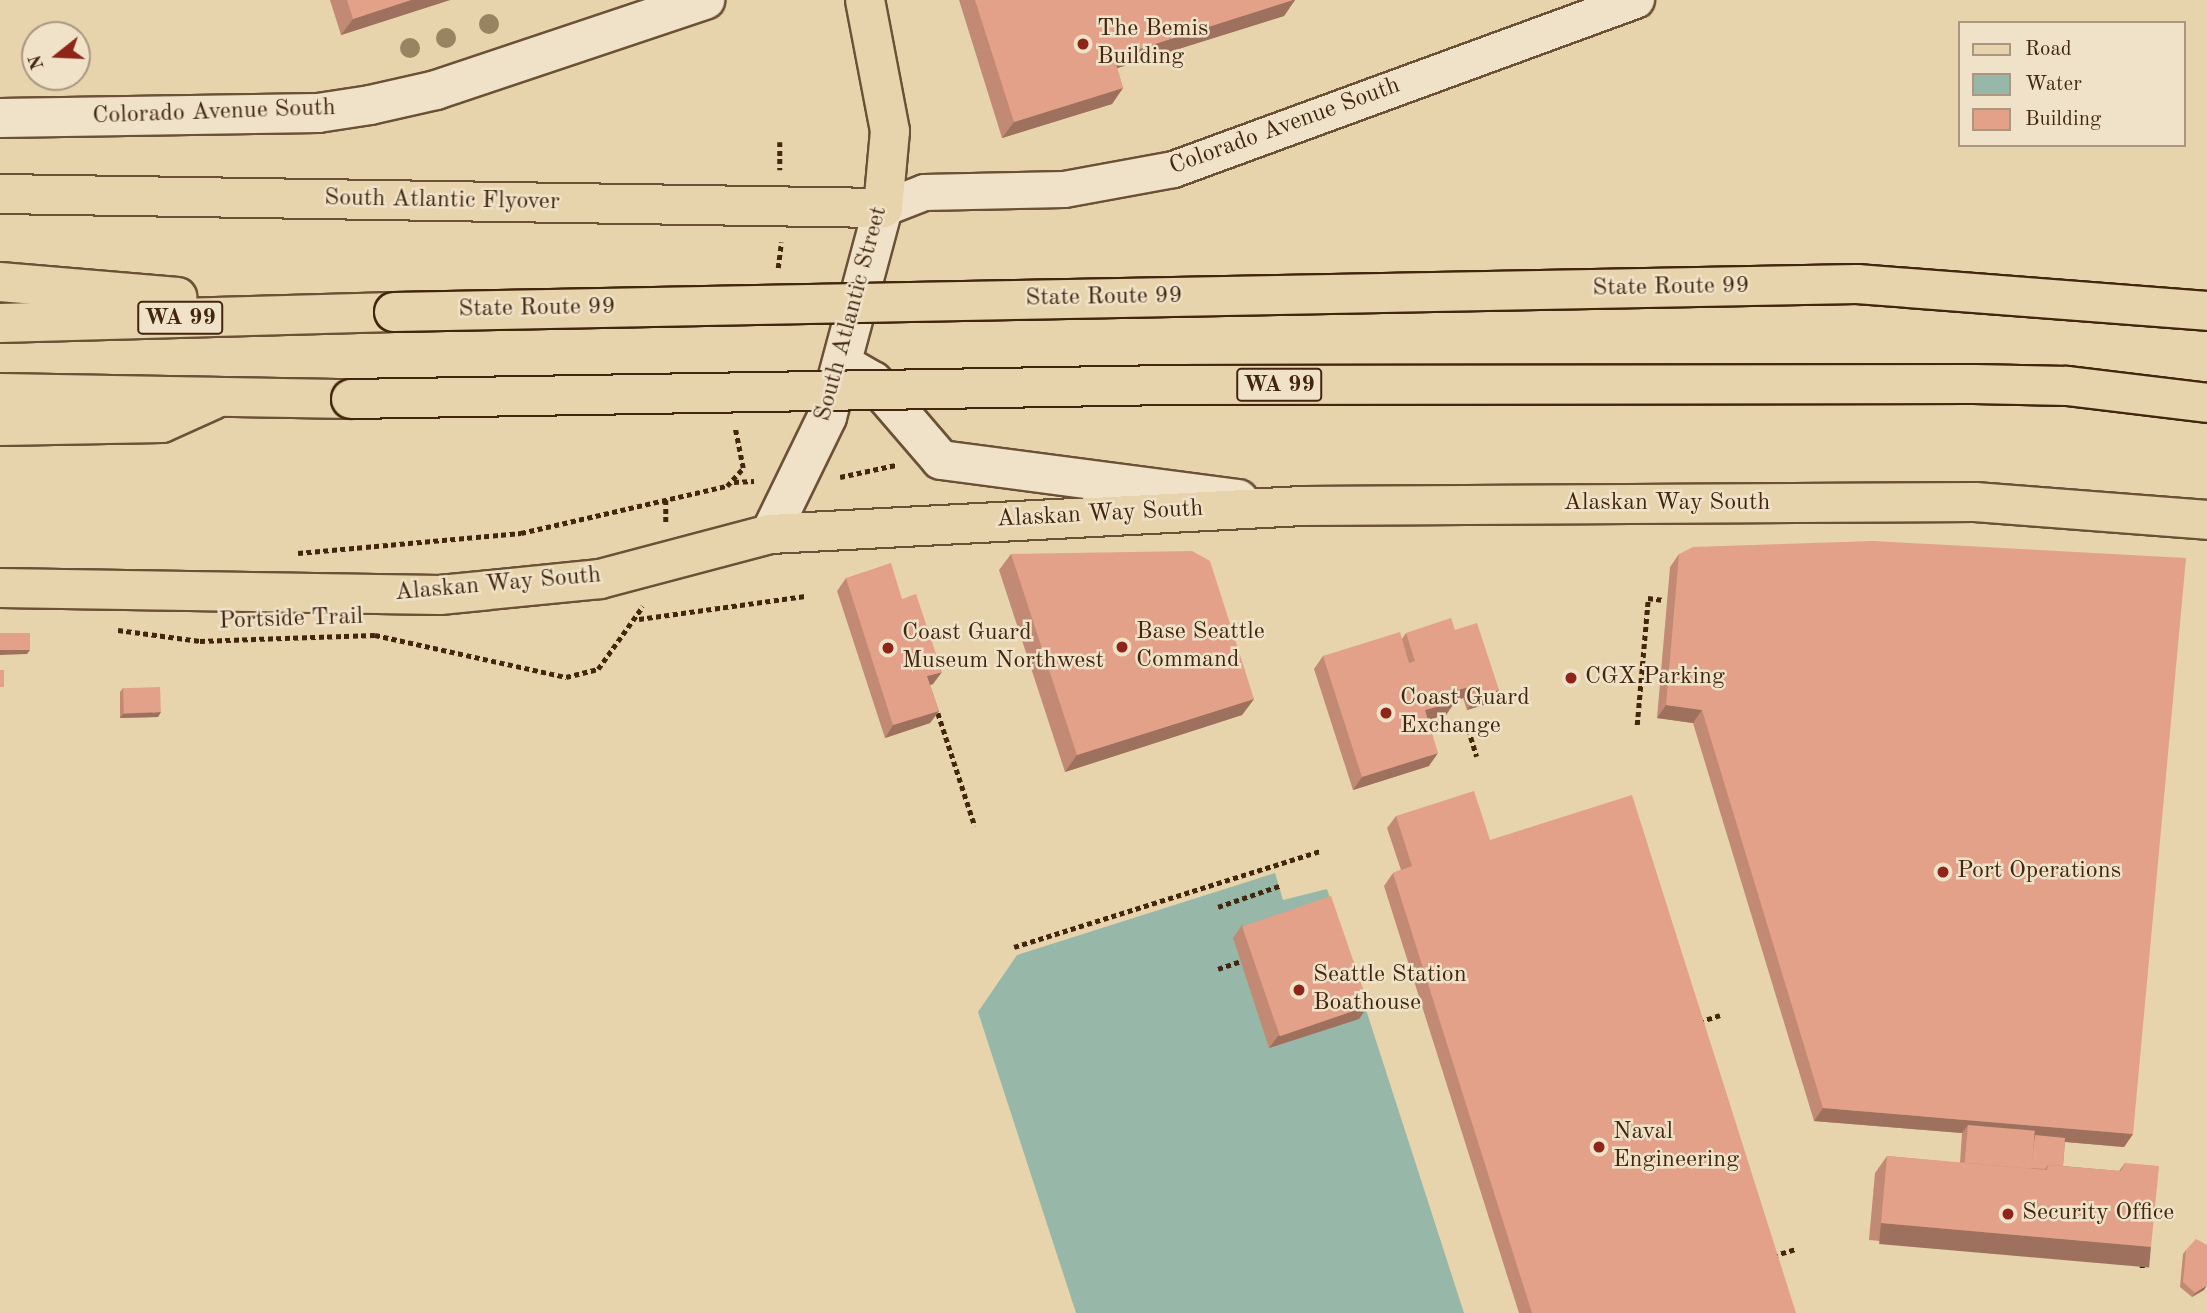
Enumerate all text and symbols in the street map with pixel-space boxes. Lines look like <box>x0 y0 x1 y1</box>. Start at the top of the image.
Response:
place label: The Bemis Building <box>1097 16 1209 72</box>
north arrow <box>21 21 91 91</box>
legend <box>1958 21 2186 147</box>
marker: The Bemis Building <box>1075 36 1091 52</box>
text: Road <box>2025 39 2072 60</box>
text: N <box>26 52 49 72</box>
street label: Colorado Avenue South <box>1166 72 1404 182</box>
text: Water <box>2025 74 2082 95</box>
street label: Colorado Avenue South <box>92 94 336 132</box>
text: Building <box>2025 109 2101 130</box>
street label: South Atlantic Flyover <box>324 185 560 217</box>
street label: South Atlantic Street <box>809 203 895 425</box>
street label: State Route 99 <box>1592 272 1750 304</box>
street label: State Route 99 <box>1025 282 1183 314</box>
street label: State Route 99 <box>458 293 616 325</box>
road number: WA 99 <box>136 298 224 338</box>
road number: WA 99 <box>1235 366 1323 404</box>
street label: Alaskan Way South <box>1564 490 1770 518</box>
street label: Alaskan Way South <box>996 495 1204 535</box>
street label: Alaskan Way South <box>394 562 602 608</box>
street label: Portside Trail <box>218 603 364 637</box>
place label: Base Seattle Command <box>1136 619 1265 675</box>
place label: Coast Guard Museum Northwest <box>902 620 1104 676</box>
marker: Base Seattle Command <box>1114 639 1130 655</box>
marker: Coast Guard Museum Northwest <box>880 640 896 656</box>
place label: CGX Parking <box>1585 664 1725 692</box>
marker: CGX Parking <box>1563 670 1579 686</box>
place label: Coast Guard Exchange <box>1400 685 1530 741</box>
marker: Coast Guard Exchange <box>1378 705 1394 721</box>
place label: Port Operations <box>1957 858 2121 886</box>
marker: Port Operations <box>1935 864 1951 880</box>
place label: Seattle Station Boathouse <box>1313 962 1467 1018</box>
marker: Seattle Station Boathouse <box>1291 982 1307 998</box>
place label: Naval Engineering <box>1613 1119 1739 1175</box>
marker: Naval Engineering <box>1591 1139 1607 1155</box>
place label: Security Office <box>2022 1200 2174 1228</box>
marker: Security Office <box>2000 1206 2016 1222</box>

